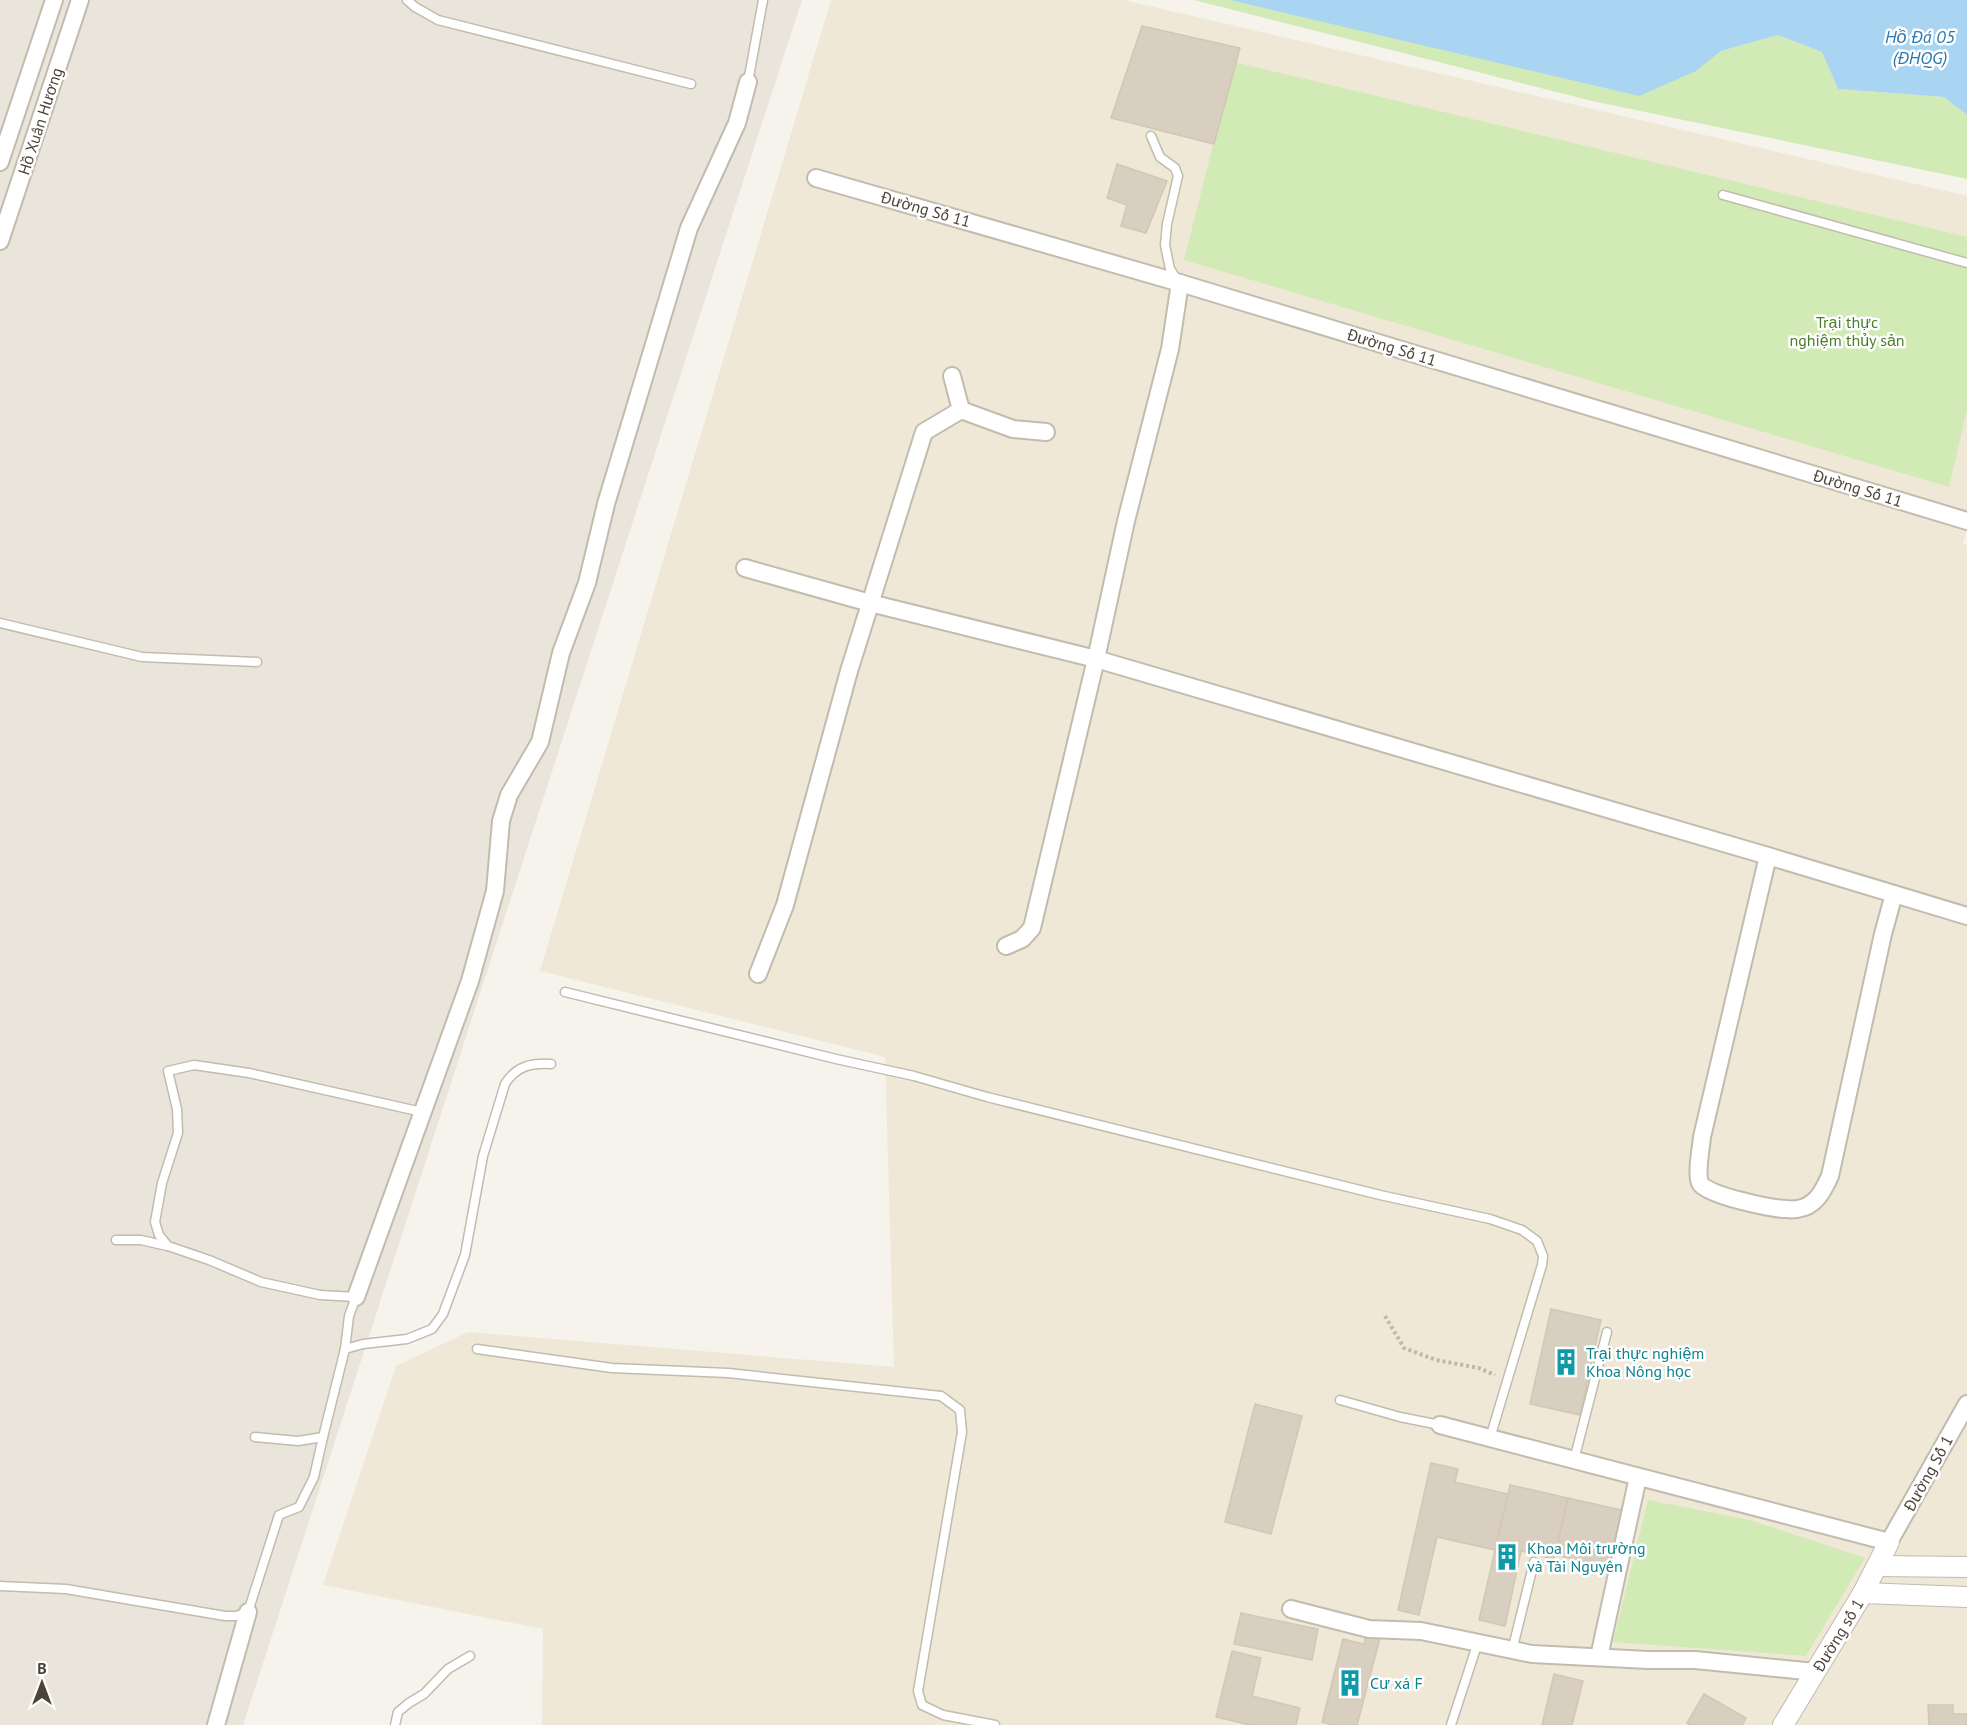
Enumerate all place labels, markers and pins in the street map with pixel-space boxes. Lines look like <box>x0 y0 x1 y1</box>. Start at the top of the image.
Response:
place label: Trại thực nghiệm Khoa Nông học <box>1586 1343 1704 1381</box>
building icon: Trại thực nghiệm Khoa Nông học <box>1551 1347 1581 1377</box>
place label: Khoa Môi trường và Tài Nguyên <box>1527 1538 1646 1576</box>
building icon: Khoa Môi trường và Tài Nguyên <box>1492 1542 1522 1572</box>
building icon: Cư xá F <box>1335 1668 1365 1698</box>
place label: Cư xá F <box>1370 1673 1423 1693</box>

